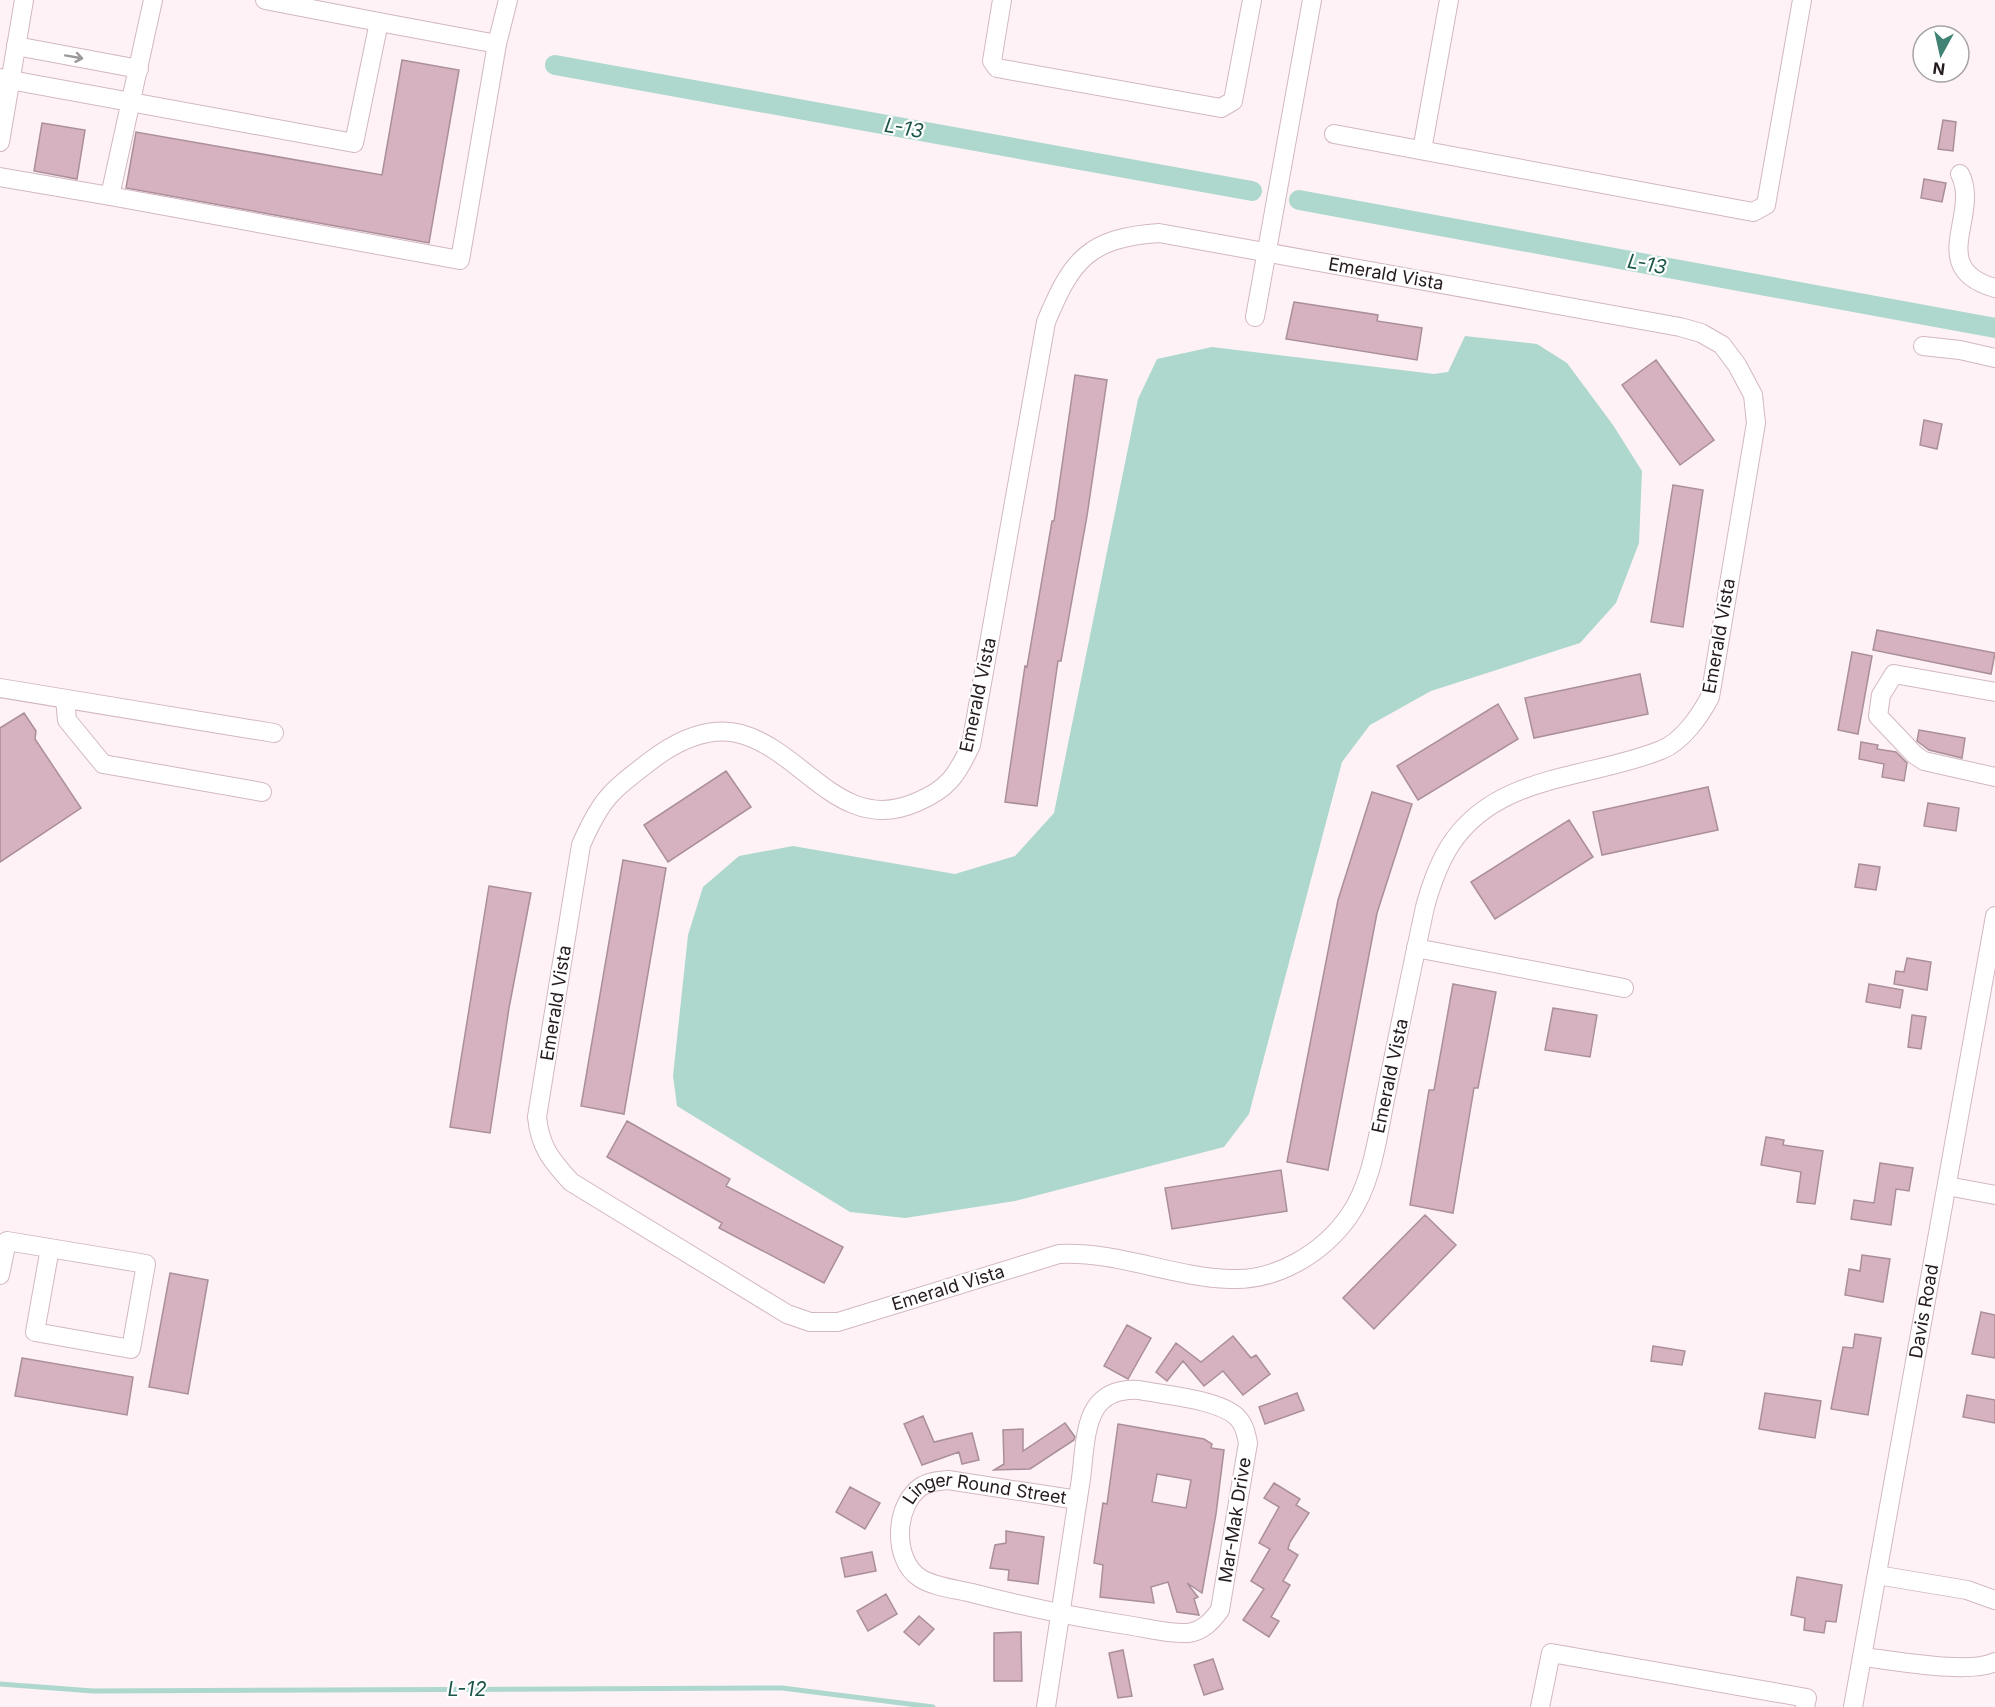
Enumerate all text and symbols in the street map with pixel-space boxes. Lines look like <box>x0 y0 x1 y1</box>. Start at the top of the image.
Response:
north arrow <box>1911 24 1971 84</box>
one-way arrow <box>63 52 83 63</box>
text: N <box>1931 58 1946 80</box>
water label: L-13 <box>883 113 925 143</box>
water label: L-13 <box>1626 249 1668 279</box>
street label: Emerald Vista <box>1327 253 1445 294</box>
street label: Emerald Vista <box>1698 577 1739 695</box>
street label: Emerald Vista <box>955 636 1000 754</box>
street label: Emerald Vista <box>536 944 575 1062</box>
street label: Emerald Vista <box>1367 1017 1412 1135</box>
street label: Emerald Vista <box>889 1260 1007 1315</box>
street label: Davis Road <box>1905 1262 1942 1360</box>
street label: Mar-Mak Drive <box>1214 1456 1255 1584</box>
street label: Linger Round Street <box>898 1469 1068 1508</box>
water label: L-12 <box>447 1677 487 1701</box>

